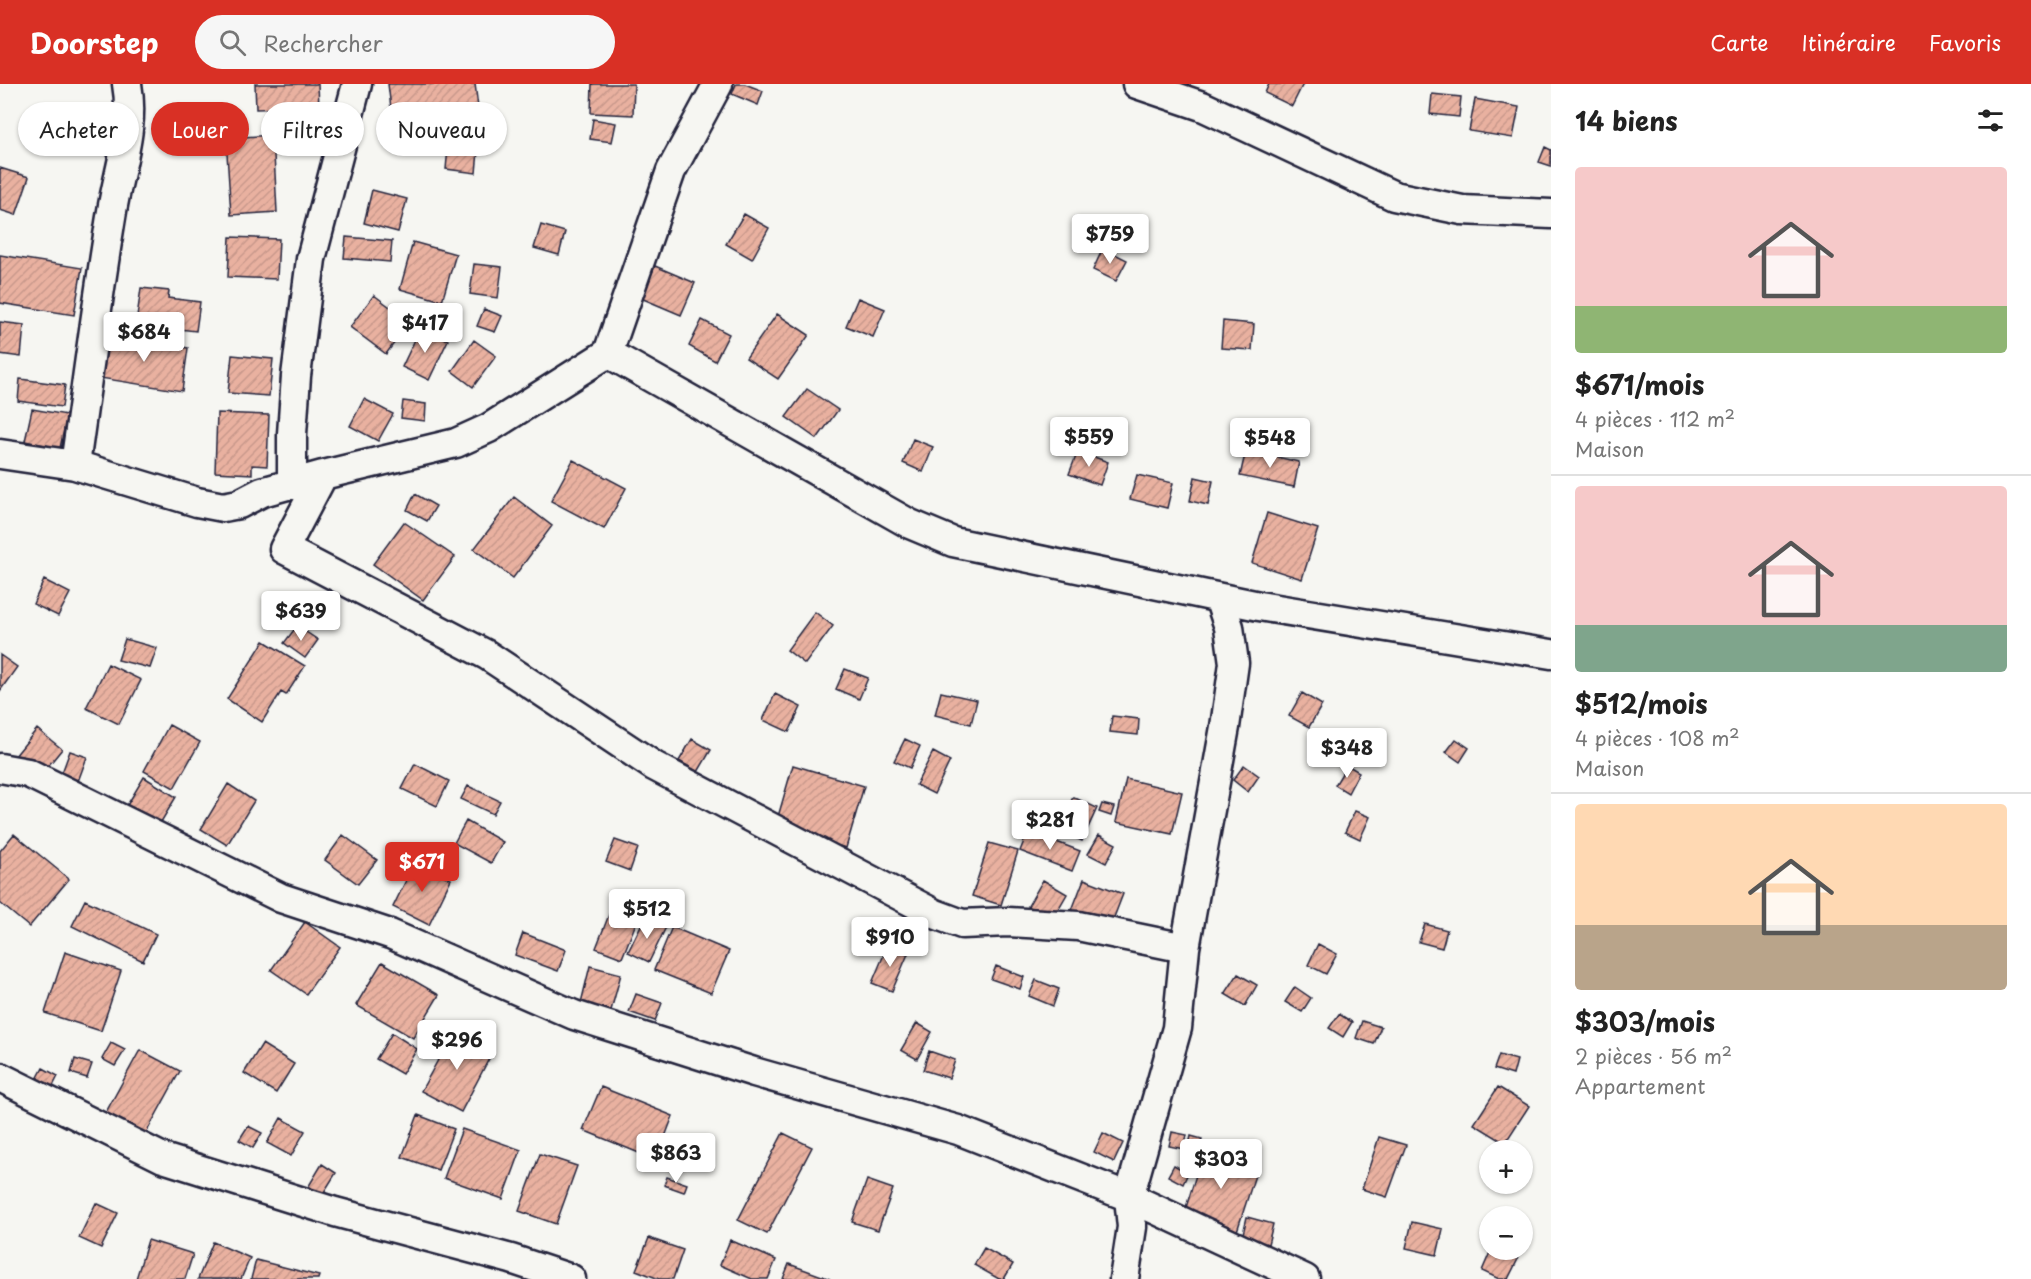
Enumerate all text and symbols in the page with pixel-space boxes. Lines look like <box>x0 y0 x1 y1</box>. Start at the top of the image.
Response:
search box <box>195 15 615 69</box>
text: Doorstep <box>30 21 159 64</box>
icon: search <box>216 26 249 59</box>
text: Rechercher <box>264 26 383 59</box>
text: Carte <box>1710 26 1769 58</box>
text: Itinéraire <box>1802 26 1896 58</box>
text: Favoris <box>1929 26 2001 58</box>
text: 14 biens <box>1575 101 1678 140</box>
chip: Acheter <box>18 102 139 156</box>
chip: Louer <box>151 102 249 156</box>
chip: Filtres <box>261 102 364 156</box>
chip: Nouveau <box>376 102 507 156</box>
icon: filters <box>1974 104 2007 137</box>
icon: home <box>1737 206 1845 314</box>
pin: $759 <box>1074 214 1146 265</box>
text: $759 <box>1086 218 1134 248</box>
pin: $417 <box>389 303 461 354</box>
text: $417 <box>402 307 448 337</box>
pin: $684 <box>108 312 180 363</box>
text: $684 <box>117 316 171 346</box>
text: $671/mois <box>1575 365 1704 404</box>
text: 4 pièces · 112 m² <box>1575 404 1735 434</box>
pin: $559 <box>1053 417 1125 468</box>
pin: $548 <box>1234 418 1306 469</box>
text: $559 <box>1064 421 1114 451</box>
text: $548 <box>1244 422 1296 452</box>
text: Maison <box>1575 434 1644 464</box>
icon: home <box>1737 525 1845 633</box>
pin: $639 <box>265 591 337 642</box>
text: $639 <box>275 595 327 625</box>
text: $512/mois <box>1575 684 1708 723</box>
text: 4 pièces · 108 m² <box>1575 723 1740 753</box>
pin: $348 <box>1311 728 1383 779</box>
text: $348 <box>1321 732 1373 762</box>
text: Maison <box>1575 753 1644 783</box>
pin: $281 <box>1014 800 1086 851</box>
text: $281 <box>1026 804 1074 834</box>
pin: $671 <box>386 842 458 893</box>
icon: home <box>1737 843 1845 951</box>
text: $671 <box>399 846 445 876</box>
pin: $512 <box>611 889 683 940</box>
text: $512 <box>623 893 671 923</box>
pin: $910 <box>854 917 926 968</box>
text: $910 <box>865 921 915 951</box>
text: $303/mois <box>1575 1002 1715 1041</box>
pin: $296 <box>421 1020 493 1071</box>
text: $296 <box>431 1024 483 1054</box>
text: 2 pièces · 56 m² <box>1575 1041 1732 1071</box>
text: Appartement <box>1575 1071 1705 1101</box>
pin: $863 <box>640 1133 712 1184</box>
text: $863 <box>650 1137 702 1167</box>
pin: $303 <box>1185 1139 1257 1190</box>
map controls <box>1479 1140 1533 1260</box>
button: + <box>1479 1140 1533 1194</box>
text: $303 <box>1194 1143 1248 1173</box>
button: − <box>1479 1206 1533 1260</box>

